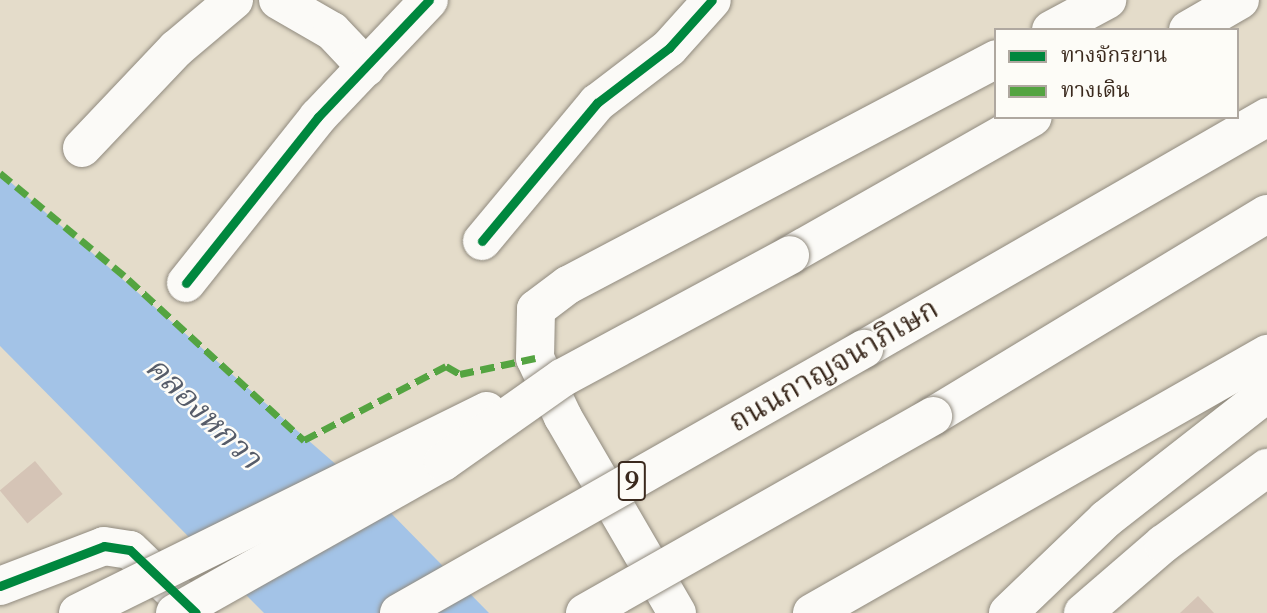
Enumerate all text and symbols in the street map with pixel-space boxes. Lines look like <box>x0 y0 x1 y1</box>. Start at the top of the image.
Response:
legend <box>994 28 1239 119</box>
text: ทางจักรยาน <box>1061 41 1167 70</box>
text: ทางเดิน <box>1061 76 1130 105</box>
street label: ถนนกาญจนาภิเษก <box>723 291 945 441</box>
water label: คลองหกวา <box>137 348 269 478</box>
road number: 9 <box>616 456 648 505</box>

